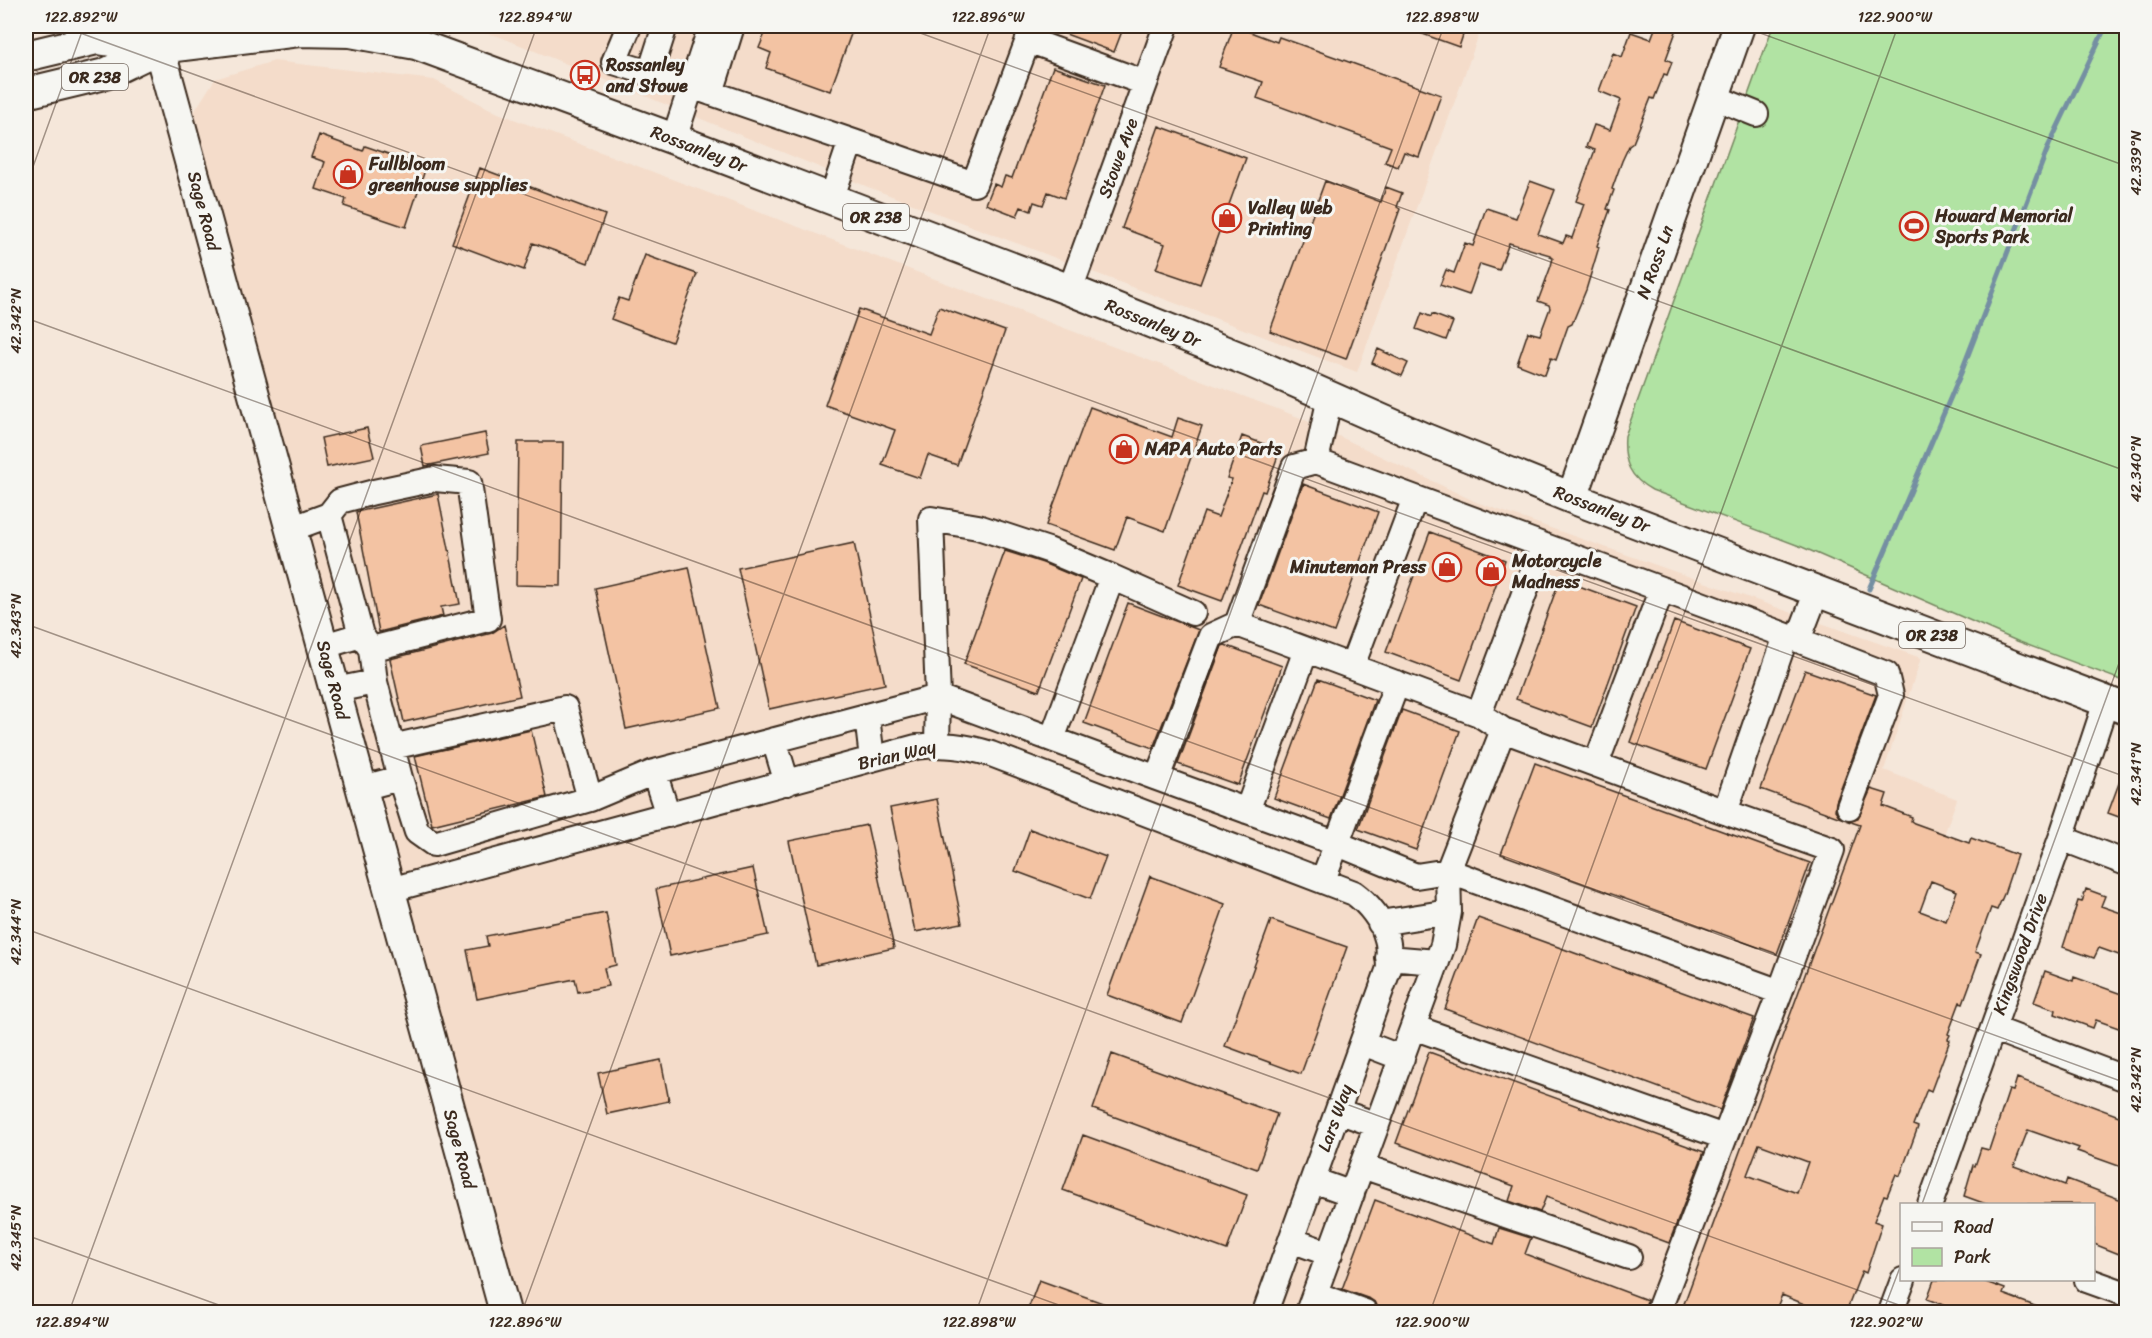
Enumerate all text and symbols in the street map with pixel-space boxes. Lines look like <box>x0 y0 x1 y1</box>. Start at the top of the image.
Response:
text: 122.892°W <box>44 4 118 30</box>
text: 122.894°W <box>498 4 572 30</box>
text: 122.896°W <box>951 4 1025 30</box>
text: 122.898°W <box>1405 4 1479 30</box>
text: 122.900°W <box>1858 4 1933 30</box>
place label: Rossanley and Stowe <box>605 49 688 102</box>
bus stop icon: Rossanley and Stowe <box>569 59 601 91</box>
road number: OR 238 <box>62 64 128 90</box>
street label: Stowe Ave <box>1089 113 1147 203</box>
street label: Rossanley Dr <box>646 116 754 183</box>
text: 42.339°N <box>2123 130 2149 196</box>
place label: Fullbloom greenhouse supplies <box>367 148 528 201</box>
shop icon: Fullbloom greenhouse supplies <box>332 158 364 190</box>
street label: Sage Road <box>178 167 230 256</box>
place label: Valley Web Printing <box>1248 192 1332 245</box>
place label: Howard Memorial Sports Park <box>1934 200 2074 253</box>
shop icon: Valley Web Printing <box>1211 202 1243 234</box>
road number: OR 238 <box>843 204 909 230</box>
sports icon: Howard Memorial Sports Park <box>1898 210 1930 242</box>
street label: N Ross Ln <box>1627 220 1683 303</box>
text: 42.342°N <box>3 288 29 354</box>
street label: Rossanley Dr <box>1100 289 1208 357</box>
shop icon: NAPA Auto Parts <box>1108 433 1140 465</box>
place label: NAPA Auto Parts <box>1144 433 1283 465</box>
text: 42.340°N <box>2123 435 2149 502</box>
street label: Rossanley Dr <box>1549 476 1657 543</box>
place label: Motorcycle Madness <box>1511 545 1602 598</box>
place label: Minuteman Press <box>1289 551 1427 583</box>
shop icon: Minuteman Press <box>1431 551 1463 583</box>
shop icon: Motorcycle Madness <box>1475 555 1507 587</box>
text: 42.343°N <box>3 593 29 659</box>
road number: OR 238 <box>1899 622 1965 648</box>
street label: Sage Road <box>307 636 359 725</box>
street label: Brian Way <box>855 730 940 780</box>
text: 42.341°N <box>2123 742 2149 806</box>
street label: Kingswood Drive <box>1983 889 2057 1019</box>
text: 42.344°N <box>3 898 29 965</box>
text: 42.342°N <box>2123 1047 2149 1113</box>
street label: Lars Way <box>1308 1079 1362 1156</box>
street label: Sage Road <box>434 1105 486 1194</box>
legend <box>1900 1203 2095 1281</box>
text: 42.345°N <box>3 1204 29 1271</box>
text: Road <box>1954 1211 1994 1243</box>
text: Park <box>1954 1241 1991 1273</box>
text: 122.894°W <box>35 1309 109 1335</box>
text: 122.896°W <box>488 1309 562 1335</box>
text: 122.898°W <box>942 1309 1016 1335</box>
text: 122.900°W <box>1395 1309 1470 1335</box>
text: 122.902°W <box>1849 1309 1923 1335</box>

